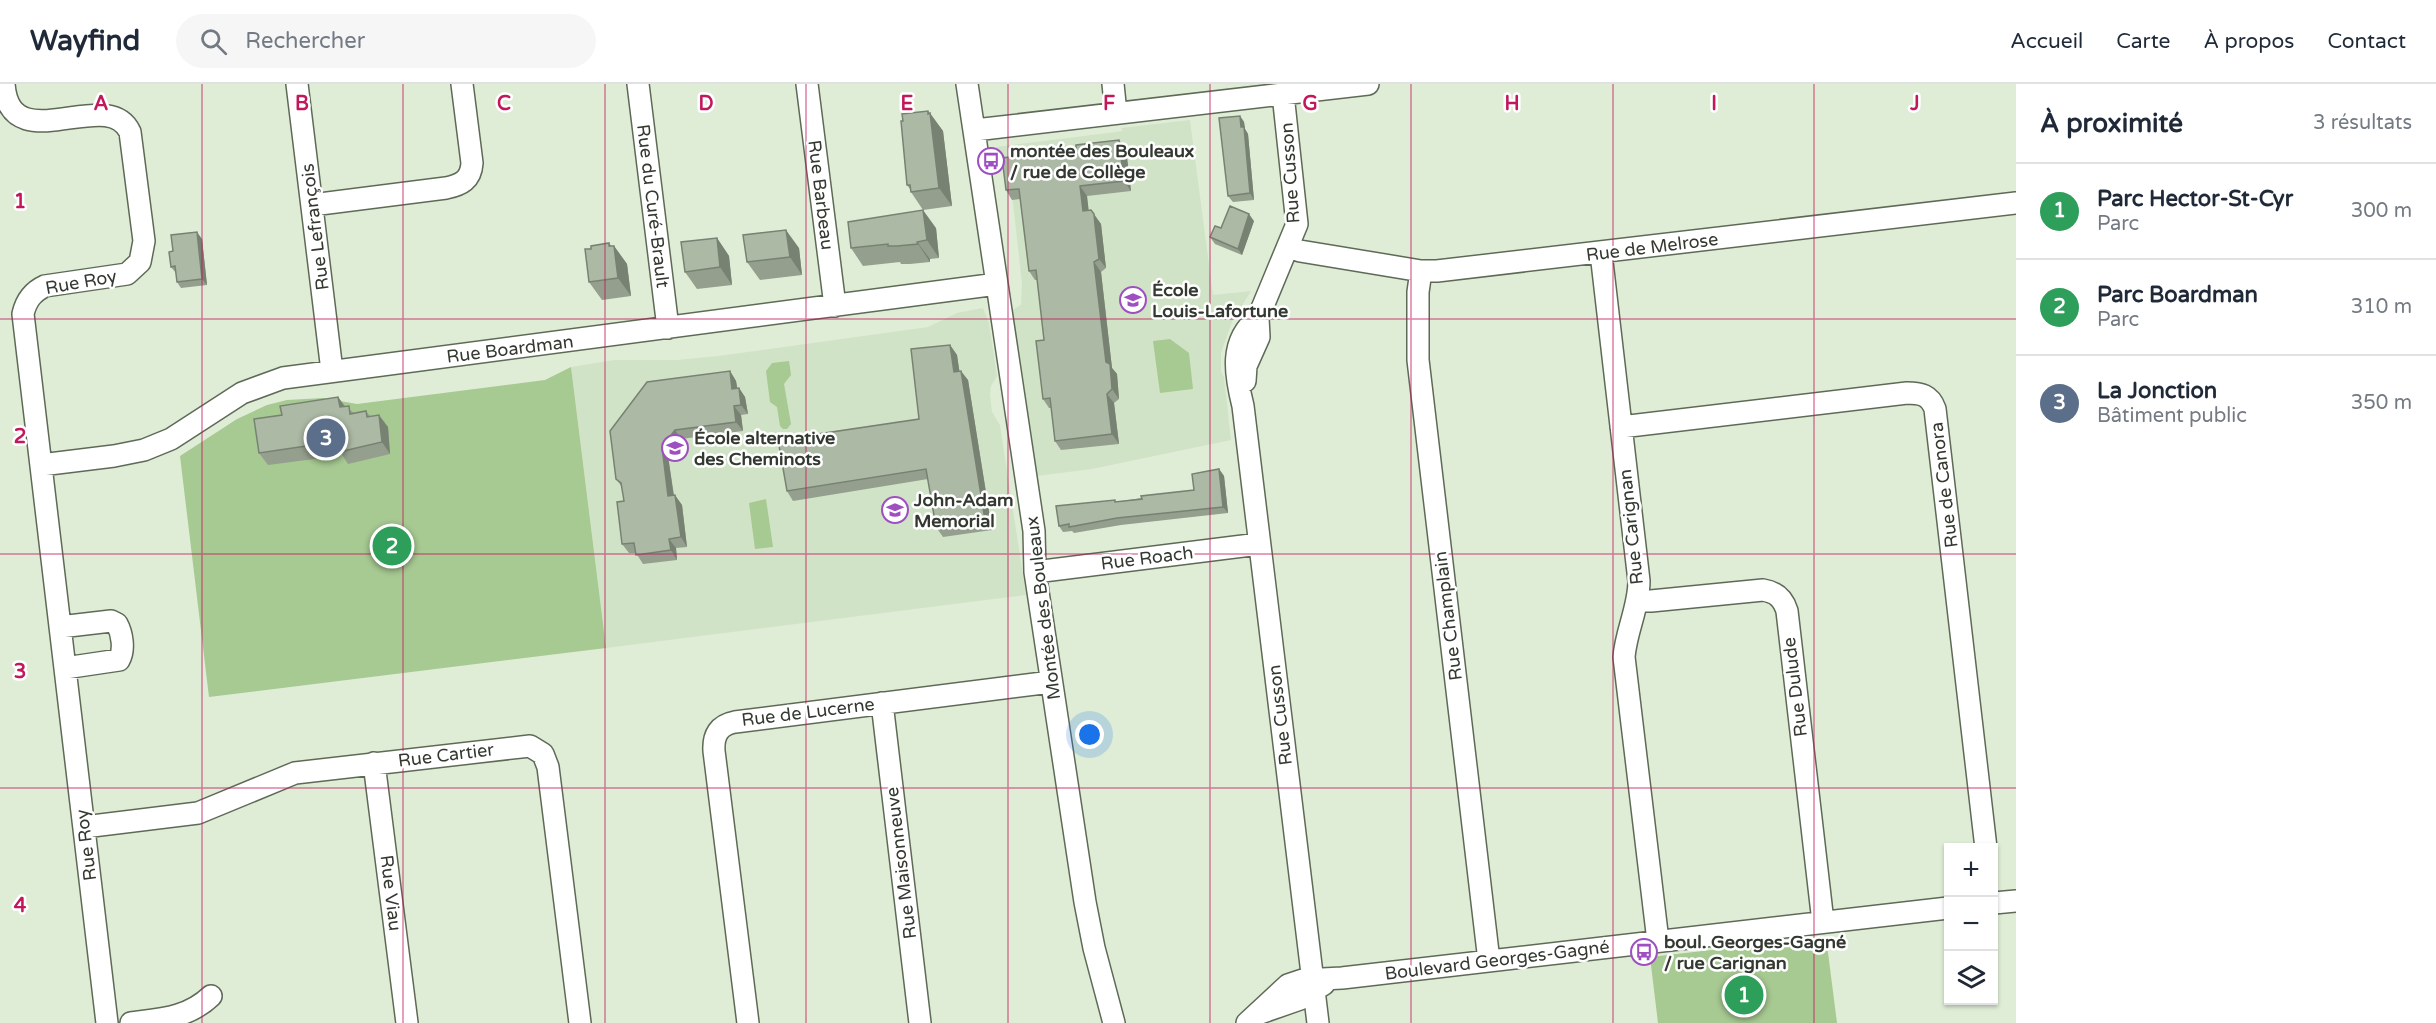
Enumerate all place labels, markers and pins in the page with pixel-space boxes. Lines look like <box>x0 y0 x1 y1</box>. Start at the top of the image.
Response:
place label: montée des Bouleaux / rue de Collège <box>1010 140 1195 183</box>
bus stop icon: montée des Bouleaux / rue de Collège <box>976 146 1006 176</box>
place label: École Louis-Lafortune <box>1152 279 1288 322</box>
school or university icon: École Louis-Lafortune <box>1118 285 1148 315</box>
pin: 3 <box>306 416 346 460</box>
place label: École alternative des Cheminots <box>694 427 835 470</box>
school or university icon: École alternative des Cheminots <box>660 433 690 463</box>
place label: John-Adam Memorial <box>913 489 1014 532</box>
school or university icon: John-Adam Memorial <box>880 495 910 525</box>
pin: 2 <box>372 524 412 568</box>
place label: boul. Georges-Gagné / rue Carignan <box>1664 931 1846 974</box>
bus stop icon: boul. Georges-Gagné / rue Carignan <box>1629 937 1659 967</box>
pin: 1 <box>1724 972 1764 1018</box>

